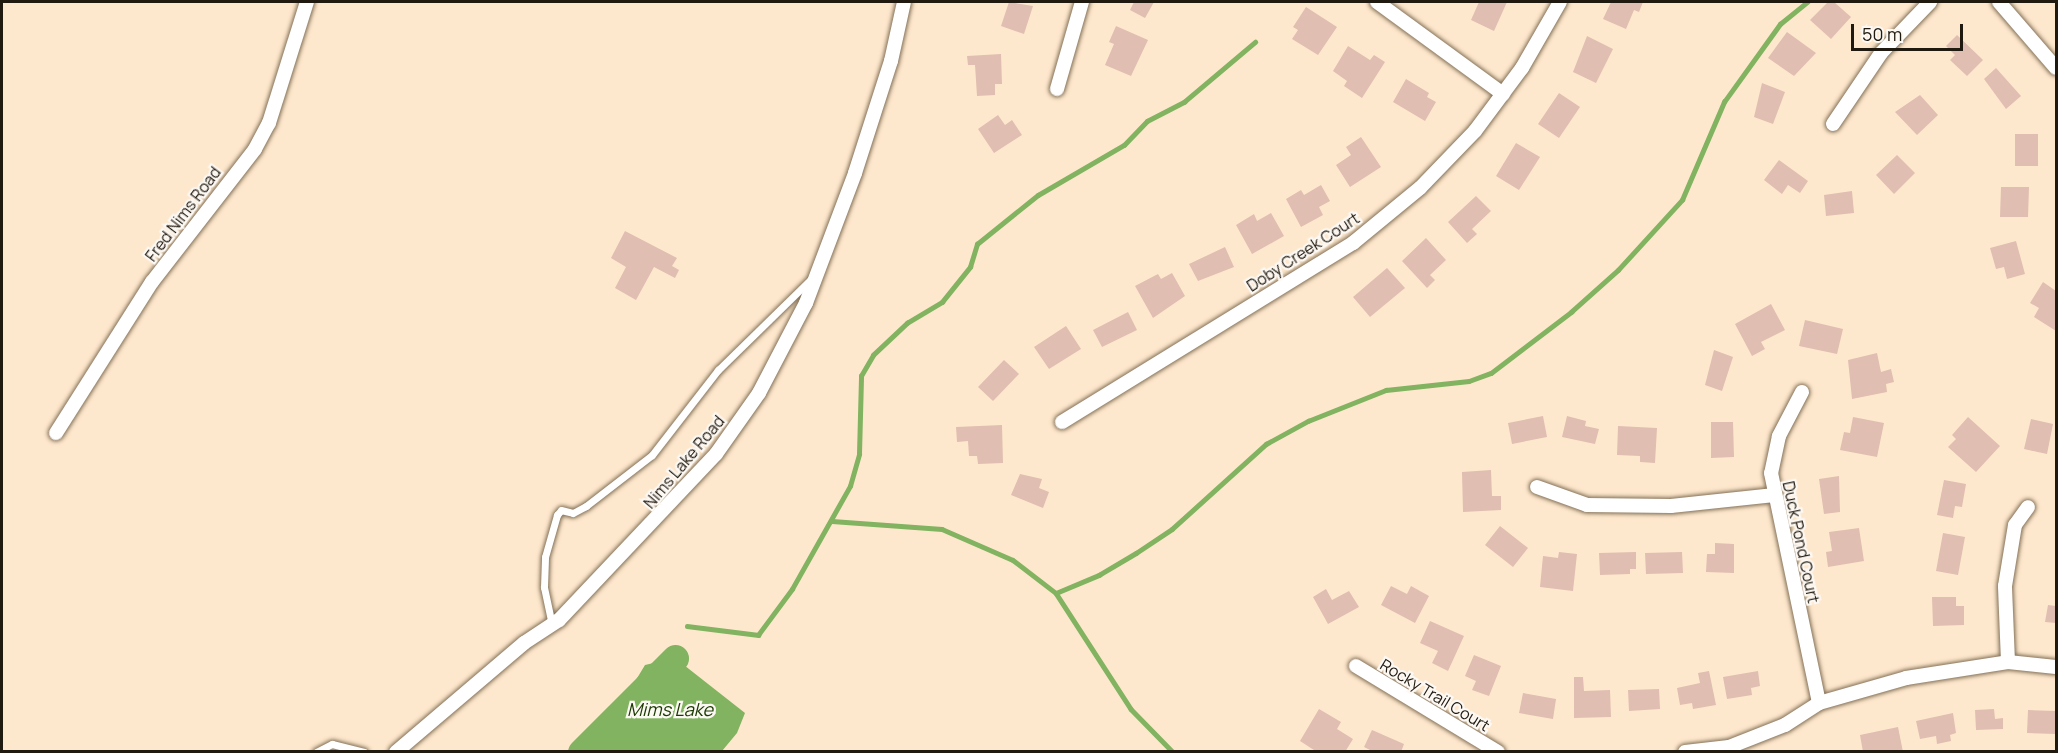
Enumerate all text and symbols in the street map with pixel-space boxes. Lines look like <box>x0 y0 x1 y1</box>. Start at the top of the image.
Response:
scale bar <box>1854 12 1966 50</box>
text: 50 m <box>1862 22 1902 46</box>
street label: Fred Nims Road <box>141 163 225 265</box>
street label: Doby Creek Court <box>1243 208 1363 296</box>
street label: Nims Lake Road <box>640 412 728 512</box>
street label: Duck Pond Court <box>1779 479 1823 605</box>
street label: Rocky Trail Court <box>1377 655 1493 735</box>
water label: Mims Lake <box>627 698 713 720</box>

